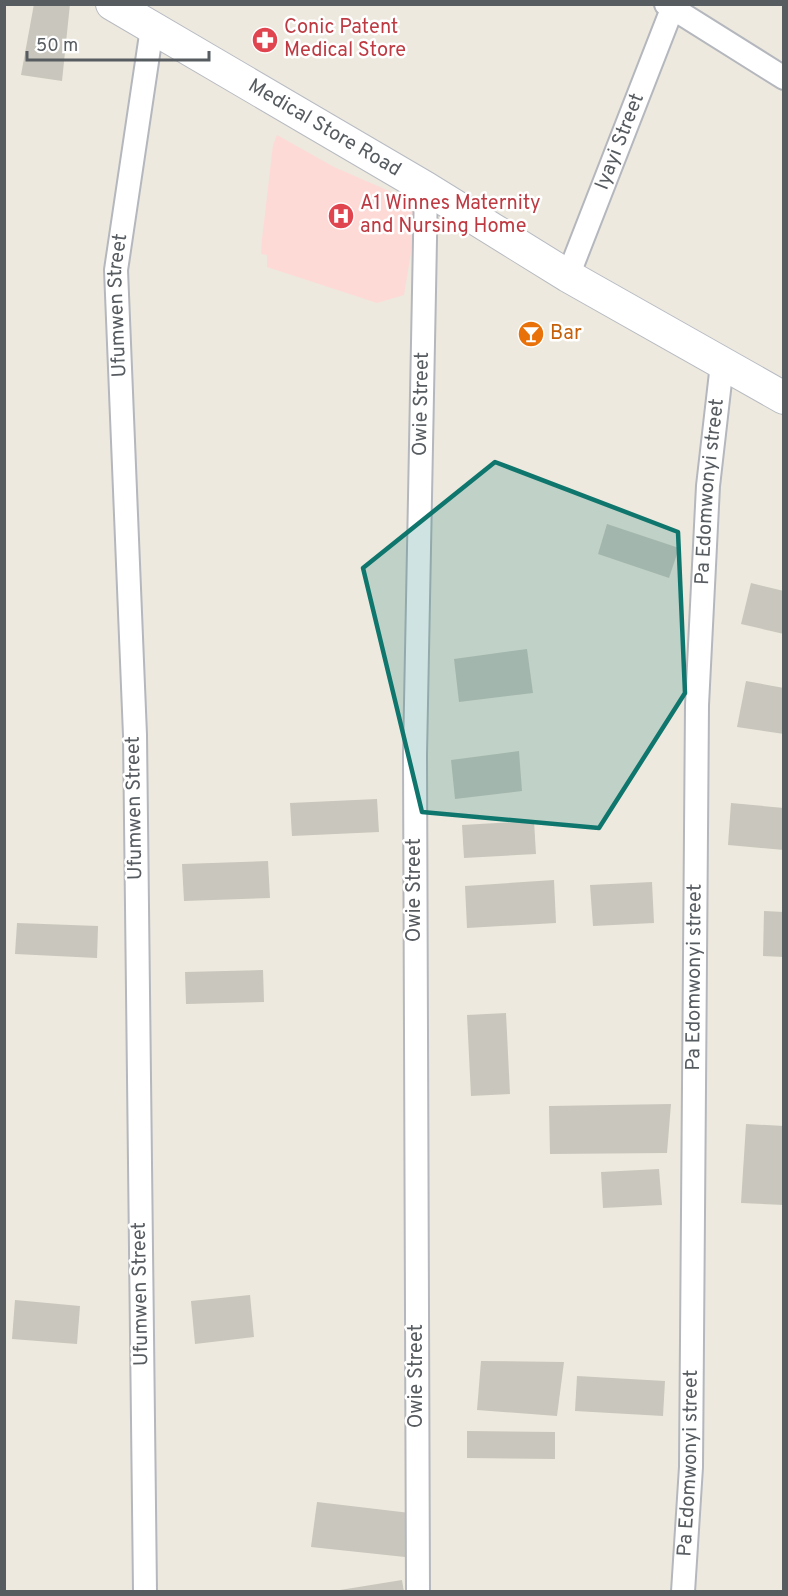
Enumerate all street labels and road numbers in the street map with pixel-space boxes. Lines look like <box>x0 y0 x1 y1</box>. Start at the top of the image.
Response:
street label: Medical Store Road <box>243 73 406 183</box>
street label: Iyayi Street <box>590 90 651 194</box>
street label: Ufumwen Street <box>103 232 134 378</box>
street label: Owie Street <box>408 352 436 456</box>
street label: Pa Edomwonyi street <box>690 397 731 586</box>
street label: Ufumwen Street <box>121 736 149 880</box>
street label: Owie Street <box>402 838 428 942</box>
street label: Pa Edomwonyi street <box>681 884 709 1071</box>
street label: Ufumwen Street <box>127 1222 155 1366</box>
street label: Owie Street <box>404 1324 430 1428</box>
street label: Pa Edomwonyi street <box>672 1370 705 1557</box>

